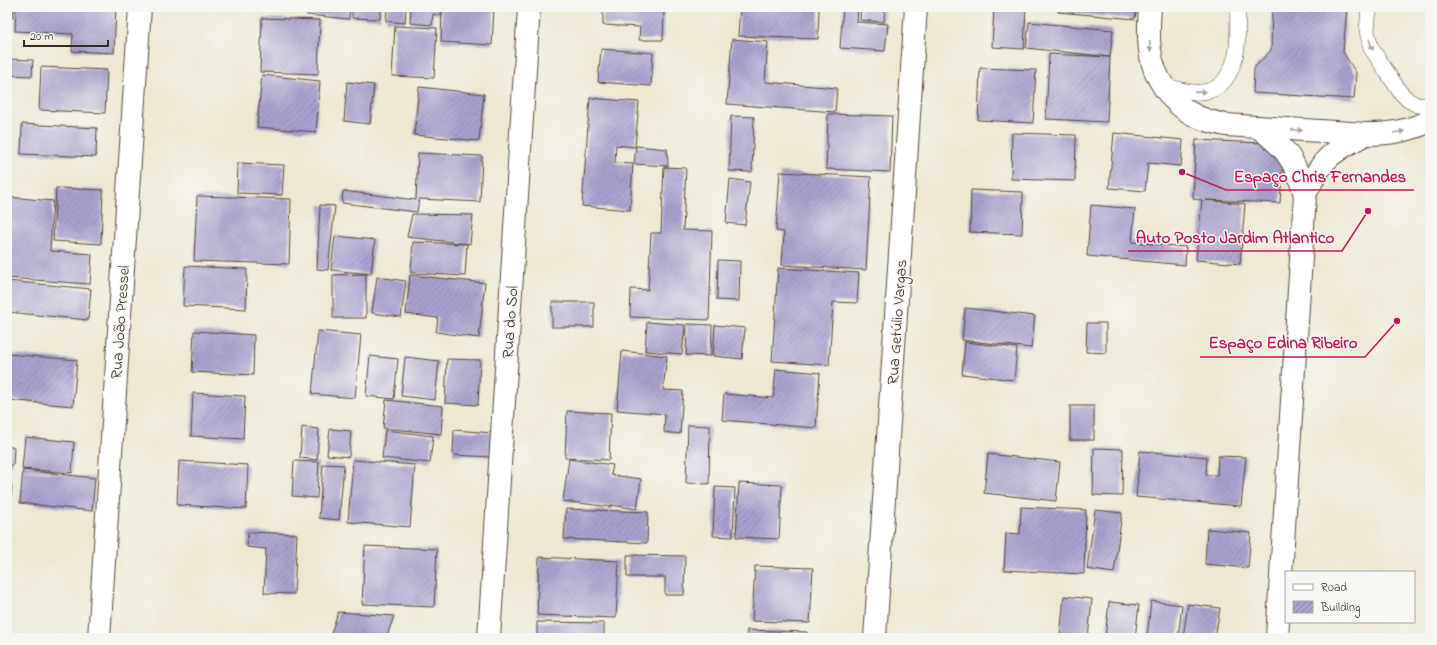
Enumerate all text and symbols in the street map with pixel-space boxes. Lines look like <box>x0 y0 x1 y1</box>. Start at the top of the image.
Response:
scale bar <box>24 22 108 48</box>
text: 20 m <box>30 28 53 46</box>
one-way arrow <box>1146 40 1153 52</box>
one-way arrow <box>1369 40 1375 52</box>
one-way arrow <box>1194 89 1206 96</box>
one-way arrow <box>1291 126 1303 133</box>
one-way arrow <box>1393 128 1405 134</box>
callout: Espaço Chris Fernandes <box>1226 161 1414 190</box>
text: Espaço Chris Fernandes <box>1234 165 1407 190</box>
callout: Auto Posto Jardim Atlantico <box>1128 222 1342 251</box>
text: Auto Posto Jardim Atlantico <box>1136 226 1334 251</box>
street label: Rua Getúlio Vargas <box>882 259 914 385</box>
street label: Rua João Pressel <box>105 264 137 380</box>
street label: Rua do Sol <box>496 285 526 359</box>
callout: Espaço Edina Ribeiro <box>1200 328 1365 357</box>
text: Espaço Edina Ribeiro <box>1209 331 1358 356</box>
legend <box>1285 571 1415 623</box>
text: Road <box>1321 579 1347 597</box>
text: Building <box>1320 599 1360 618</box>

